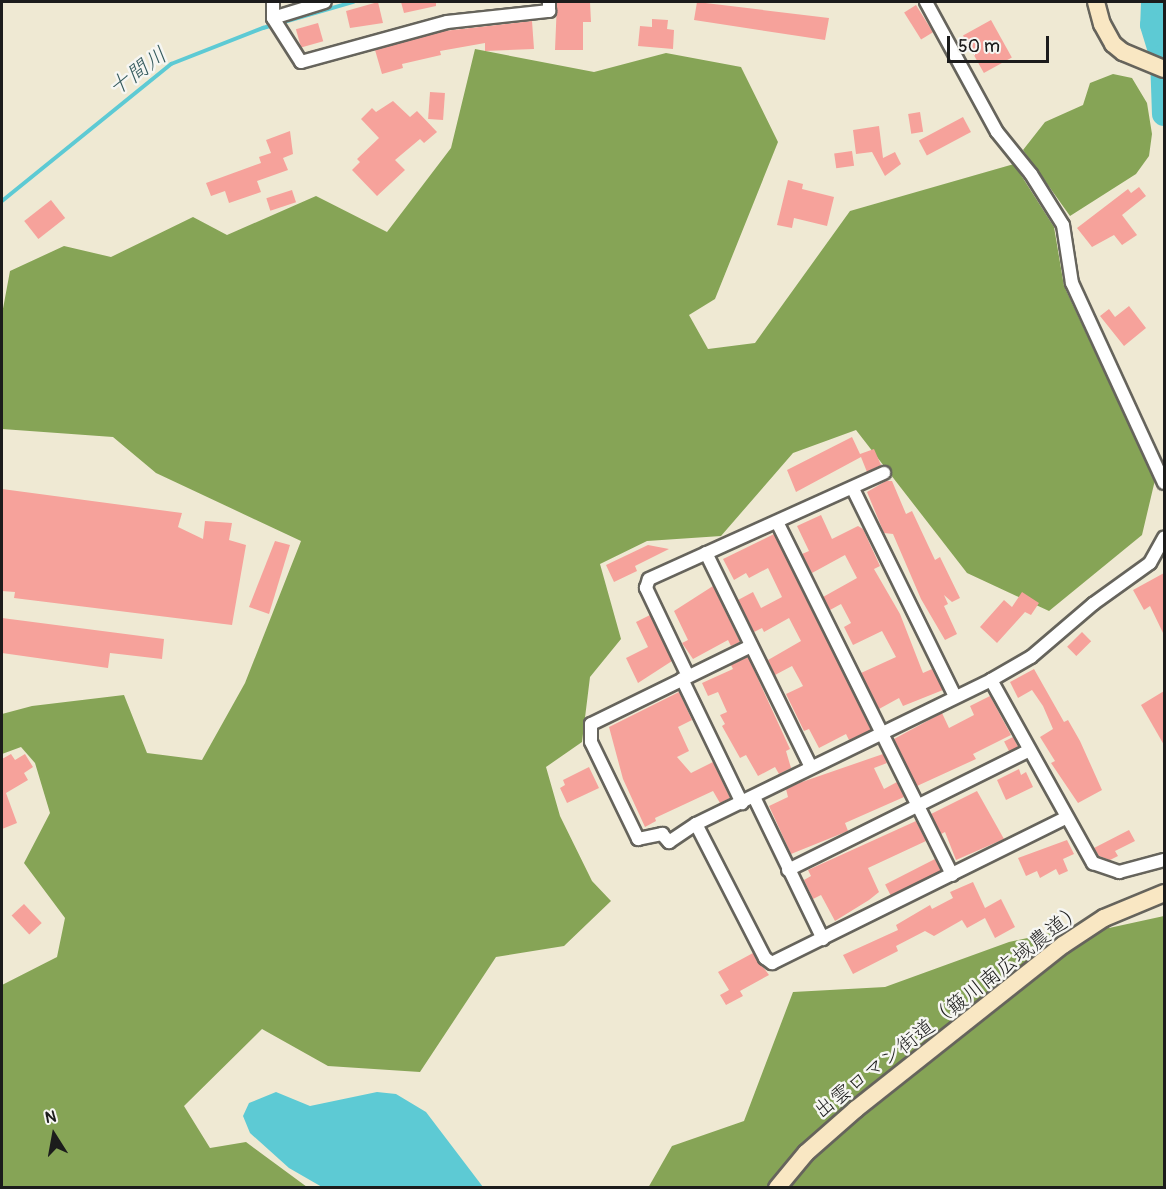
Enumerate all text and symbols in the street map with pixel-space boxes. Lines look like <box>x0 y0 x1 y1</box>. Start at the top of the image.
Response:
scale bar <box>950 24 1052 62</box>
text: 50 m <box>958 35 1000 58</box>
water label: 十間川 <box>104 42 172 102</box>
street label: 出雲ロマン街道（簸川南広域農道） <box>809 898 1089 1124</box>
north arrow <box>24 1105 84 1165</box>
text: N <box>43 1106 58 1128</box>

